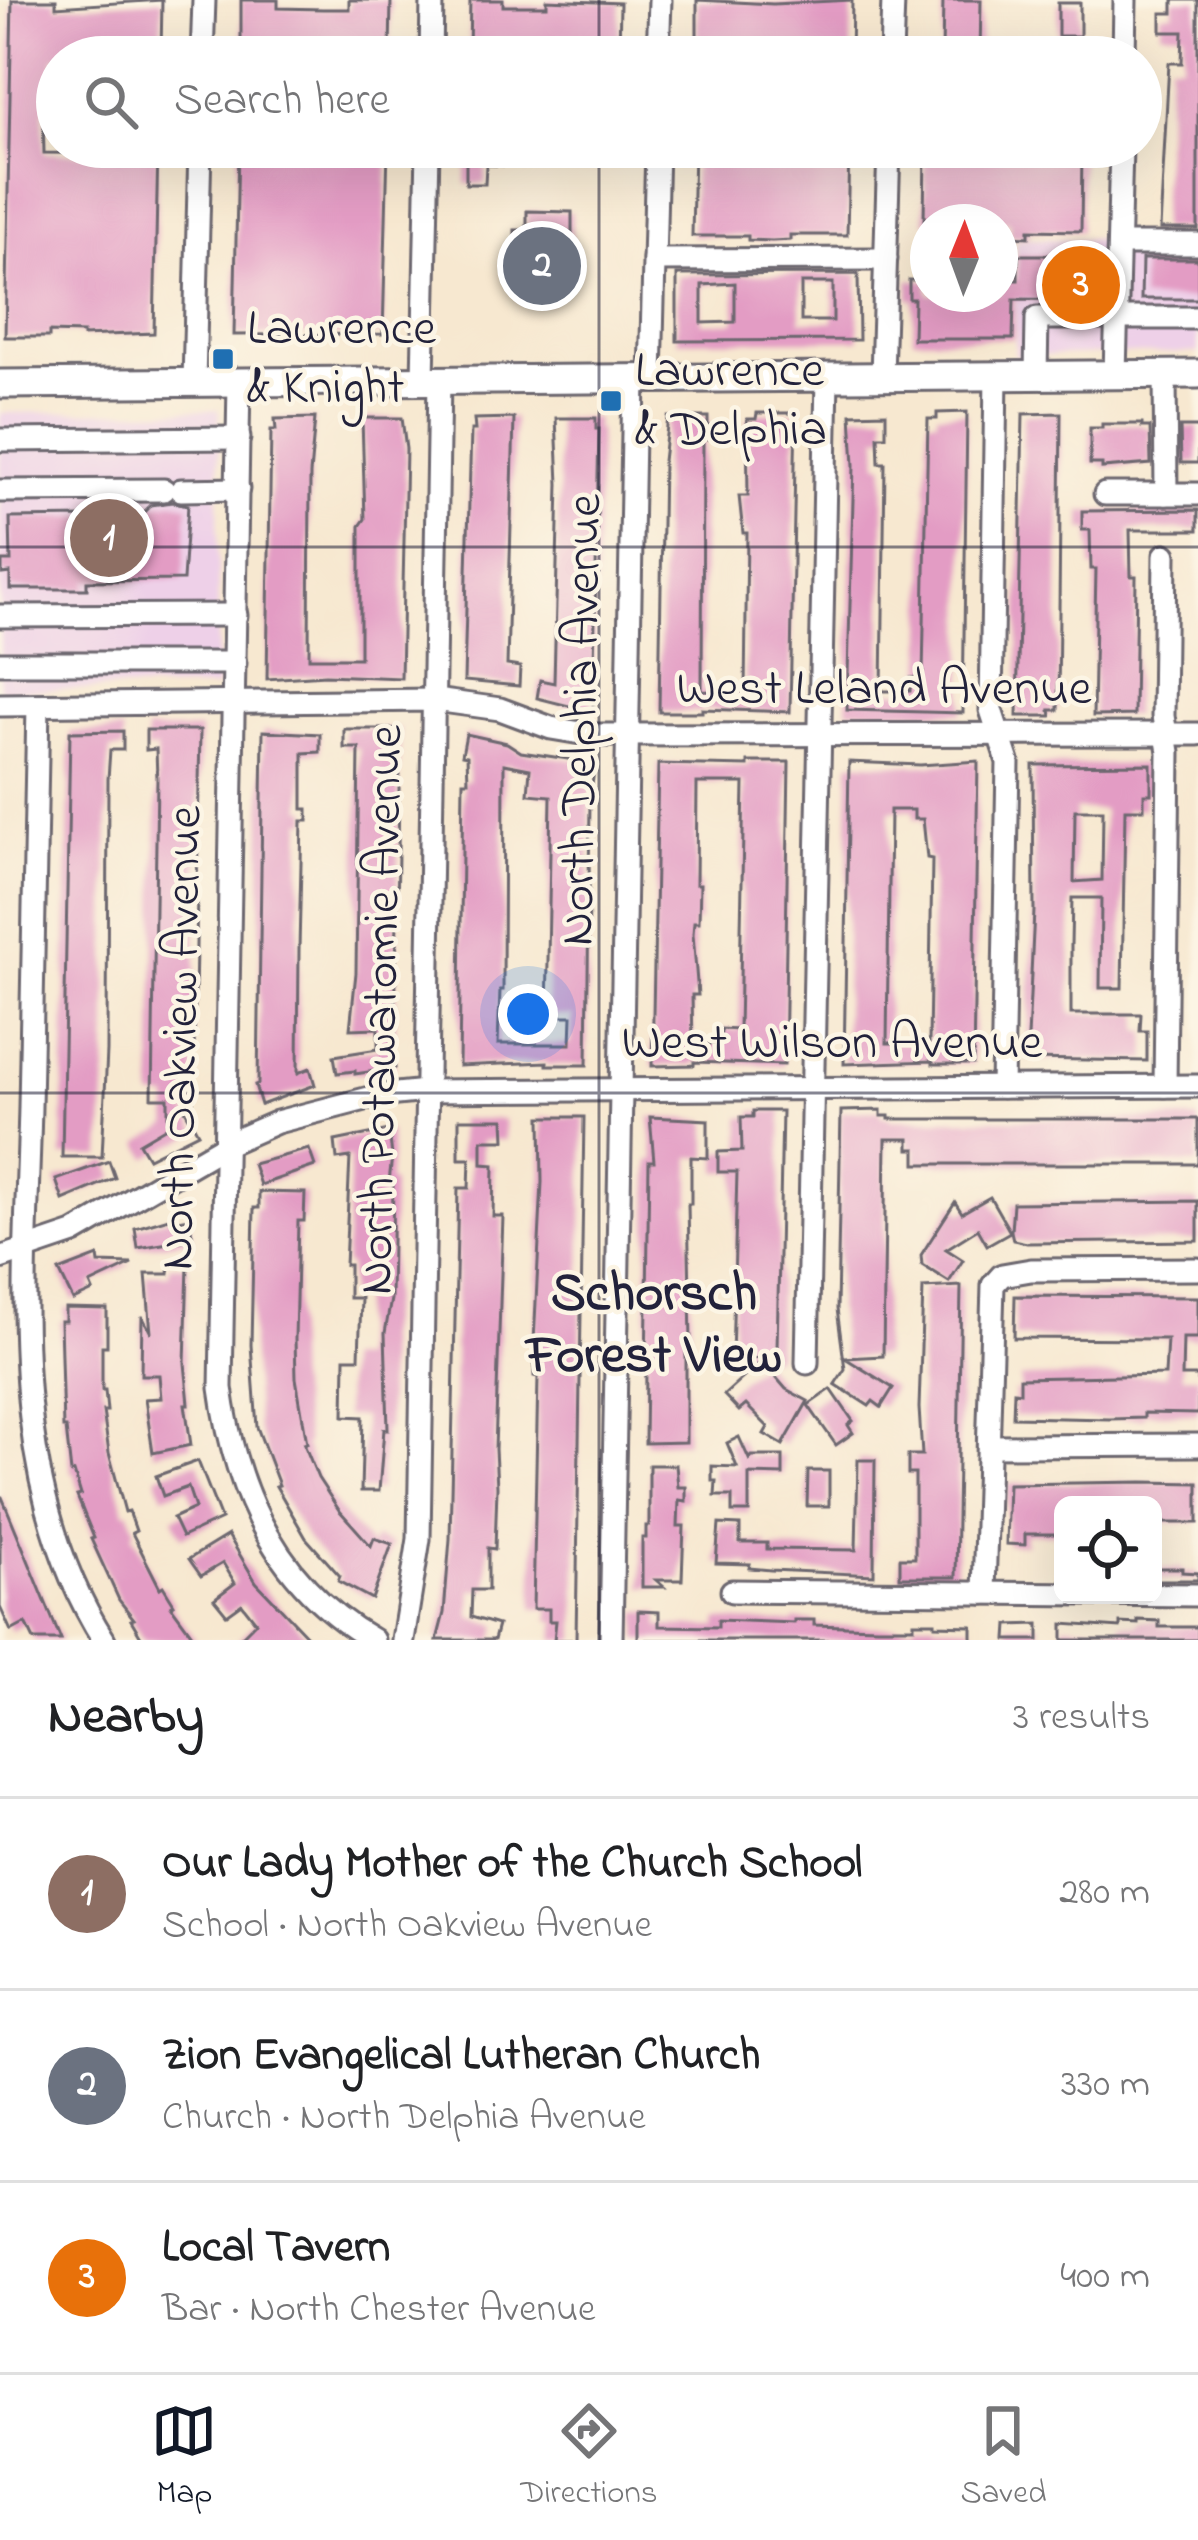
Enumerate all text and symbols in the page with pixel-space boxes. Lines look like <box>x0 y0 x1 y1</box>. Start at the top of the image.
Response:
search box <box>36 36 1162 168</box>
icon: search <box>78 69 144 135</box>
text: Search here <box>174 69 390 135</box>
north arrow <box>910 204 1018 312</box>
pin: 2 <box>503 221 581 311</box>
pin: 3 <box>1042 240 1120 330</box>
place label: Lawrence & Knight <box>247 293 436 427</box>
place label: Lawrence & Delphia <box>635 335 827 469</box>
marker: Lawrence & Knight <box>210 346 236 372</box>
marker: Lawrence & Delphia <box>598 388 624 414</box>
pin: 1 <box>70 493 148 583</box>
street label: North Delphia Avenue <box>542 493 624 947</box>
street label: West Leland Avenue <box>676 653 1092 728</box>
street label: North Potawatomie Avenue <box>341 724 425 1296</box>
street label: North Oakview Avenue <box>141 805 225 1271</box>
your location <box>498 984 558 1044</box>
street label: West Wilson Avenue <box>622 1007 1043 1082</box>
district label: Schorsch Forest View <box>524 1257 782 1397</box>
map controls <box>1054 1496 1162 1604</box>
button: locate <box>1054 1496 1162 1604</box>
text: Nearby <box>48 1681 204 1756</box>
text: 3 results <box>1013 1690 1150 1747</box>
text: Our Lady Mother of the Church School <box>162 1832 862 1898</box>
text: 1 <box>81 1865 93 1922</box>
text: 280 m <box>1059 1865 1150 1922</box>
text: School · North Oakview Avenue <box>162 1898 652 1955</box>
text: Zion Evangelical Lutheran Church <box>162 2024 760 2090</box>
text: 2 <box>77 2057 97 2114</box>
text: 330 m <box>1061 2057 1150 2114</box>
text: Church · North Delphia Avenue <box>162 2090 646 2147</box>
text: Local Tavern <box>162 2216 390 2282</box>
text: 3 <box>79 2249 95 2306</box>
text: 400 m <box>1060 2249 1150 2306</box>
text: Bar · North Chester Avenue <box>162 2282 596 2339</box>
tab: Map <box>151 2398 217 2518</box>
tab: Directions <box>520 2398 658 2518</box>
tab: Saved <box>960 2398 1047 2518</box>

